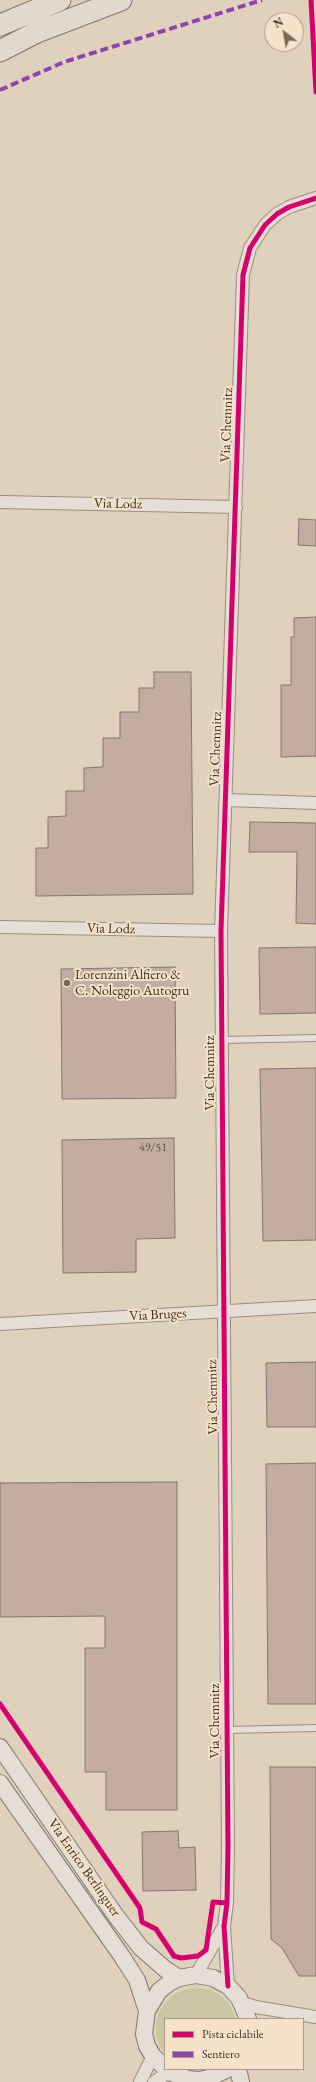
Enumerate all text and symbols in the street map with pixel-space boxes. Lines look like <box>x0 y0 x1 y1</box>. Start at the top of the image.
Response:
north arrow <box>264 12 304 52</box>
text: N <box>271 14 286 31</box>
street label: Via Chemnitz <box>217 387 237 463</box>
street label: Via Lodz <box>94 495 142 513</box>
street label: Via Chemnitz <box>206 711 226 787</box>
street label: Via Lodz <box>87 920 135 938</box>
place label: Lorenzini Alfiero & C. Noleggio Autogru <box>75 967 189 1000</box>
marker: Lorenzini Alfiero & C. Noleggio Autogru <box>62 978 72 988</box>
street label: Via Chemnitz <box>202 1036 218 1110</box>
house number: 49/51 <box>139 1141 167 1155</box>
street label: Via Bruges <box>129 1305 187 1325</box>
street label: Via Chemnitz <box>204 1359 222 1435</box>
street label: Via Chemnitz <box>207 1684 223 1758</box>
street label: Via Enrico Berlinguer <box>44 1816 124 1920</box>
legend <box>164 2018 304 2070</box>
text: Pista ciclabile <box>202 2026 263 2042</box>
text: Sentiero <box>202 2046 240 2062</box>

